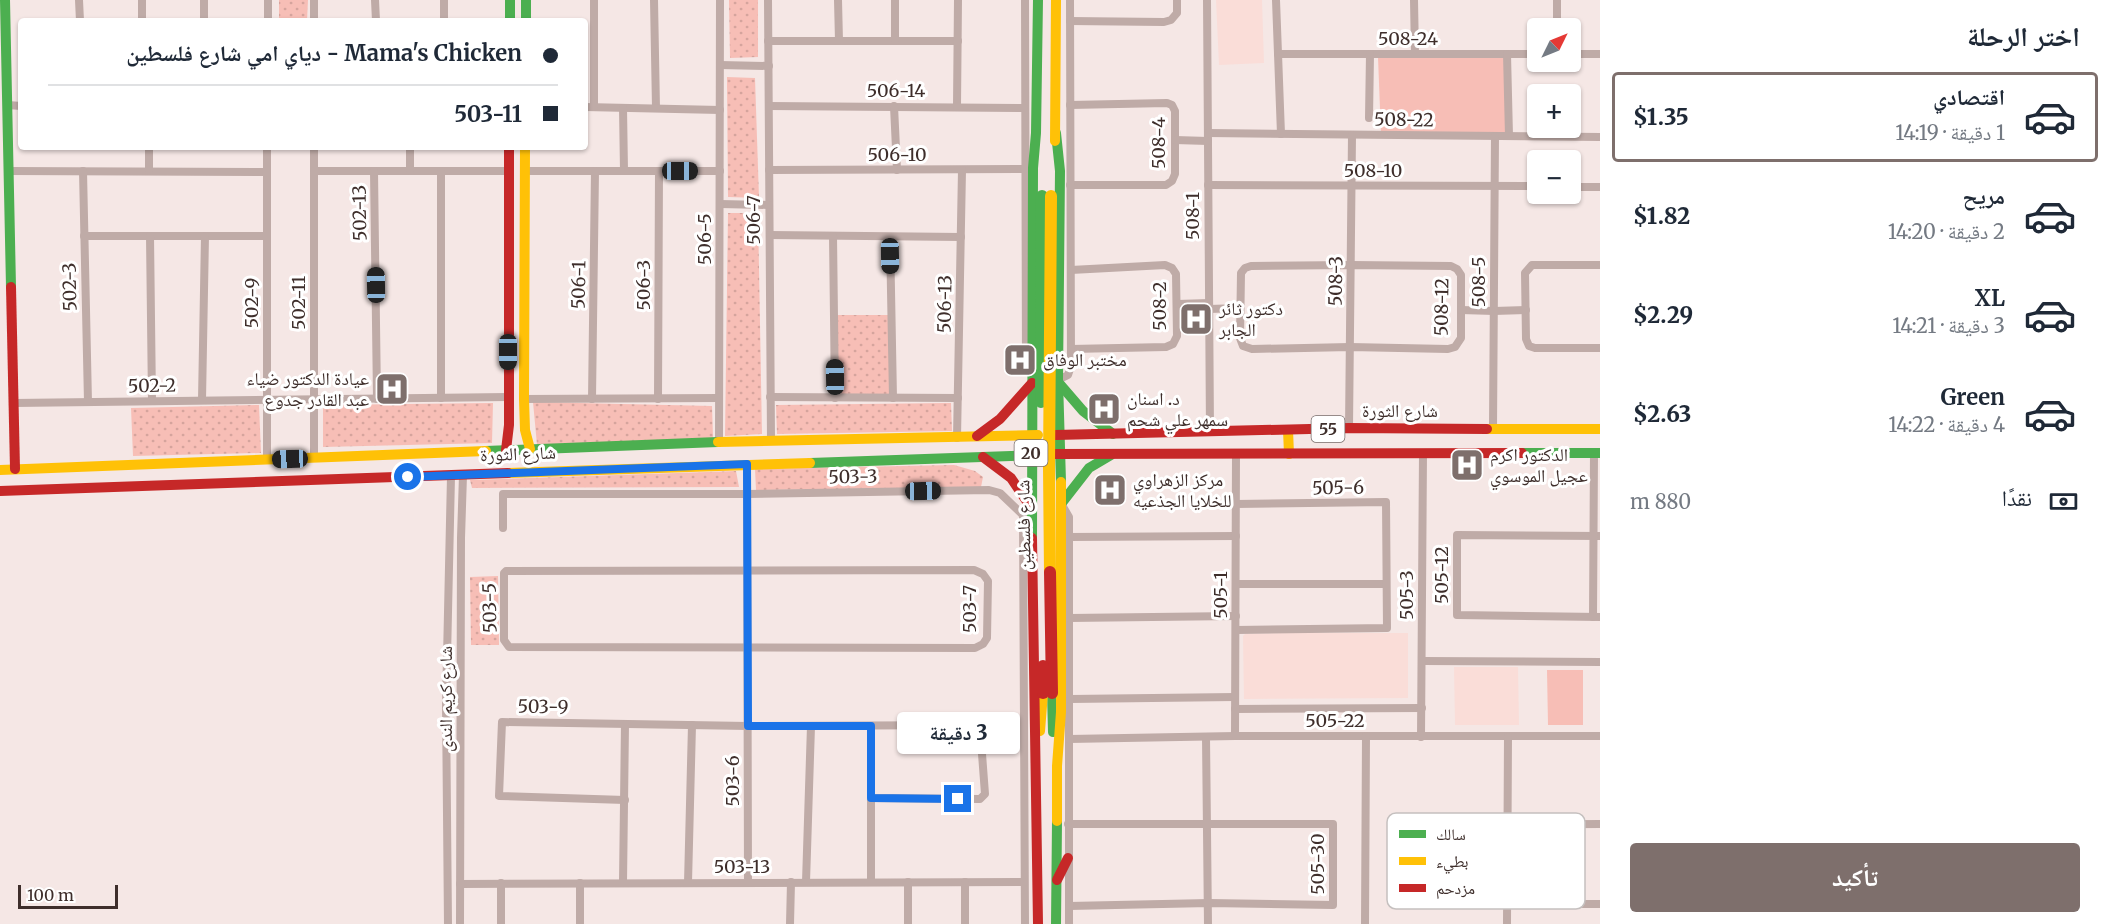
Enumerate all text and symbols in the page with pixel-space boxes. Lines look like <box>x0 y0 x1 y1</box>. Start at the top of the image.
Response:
north arrow <box>1527 18 1581 72</box>
map controls <box>1527 18 1581 204</box>
text: اختر الرحلة <box>1967 19 2080 53</box>
street label: 508-24 <box>1378 27 1438 50</box>
text: Mama's Chicken - دياي امي شارع فلسطين <box>126 39 522 67</box>
street label: 506-14 <box>867 79 925 102</box>
text: اقتصادي <box>1933 83 2005 111</box>
button: + <box>1527 84 1581 138</box>
icon: car <box>2023 90 2077 144</box>
text: 503-11 <box>454 100 522 128</box>
text: $1.35 <box>1633 103 1689 131</box>
street label: 508-22 <box>1374 107 1434 132</box>
street label: 508-4 <box>1147 117 1170 169</box>
text: 1 دقيقة · 14:19 <box>1895 120 2005 145</box>
street label: 506-10 <box>867 143 927 166</box>
button: − <box>1527 150 1581 204</box>
street label: 508-10 <box>1344 159 1402 182</box>
car <box>662 162 698 180</box>
text: مريح <box>1962 182 2005 210</box>
street label: 502-13 <box>348 185 371 241</box>
icon: car <box>2023 189 2077 243</box>
street label: 508-1 <box>1181 192 1204 240</box>
street label: 506-7 <box>742 195 765 245</box>
text: $1.82 <box>1633 202 1690 230</box>
street label: 506-5 <box>693 213 716 265</box>
text: 2 دقيقة · 14:20 <box>1888 219 2005 244</box>
car <box>881 238 899 274</box>
street label: 508-3 <box>1324 256 1347 306</box>
street label: 508-5 <box>1467 256 1490 308</box>
street label: 506-3 <box>632 260 655 310</box>
street label: 506-1 <box>567 261 590 309</box>
street label: 502-3 <box>58 262 81 312</box>
car <box>367 267 385 303</box>
street label: 506-13 <box>932 275 957 333</box>
street label: 502-11 <box>287 276 310 330</box>
street label: 502-9 <box>240 278 263 328</box>
street label: 508-12 <box>1429 278 1454 336</box>
street label: 508-2 <box>1148 281 1171 331</box>
text: XL <box>1975 284 2005 312</box>
icon: car <box>2023 288 2077 342</box>
place label: دكتور ثائر الجابر <box>1218 297 1283 341</box>
hospital icon: دكتور ثائر الجابر <box>1178 301 1214 337</box>
text: $2.29 <box>1633 301 1693 329</box>
text: 3 دقيقة · 14:21 <box>1892 313 2005 338</box>
car <box>499 334 517 370</box>
hospital icon: مختبر الوفاق <box>1002 342 1038 378</box>
place label: مختبر الوفاق <box>1043 348 1127 371</box>
car <box>826 359 844 395</box>
place label: عيادة الدكتور ضياء عبد القادر جدوع <box>247 367 369 411</box>
hospital icon: عيادة الدكتور ضياء عبد القادر جدوع <box>374 371 410 407</box>
street label: 502-2 <box>128 374 176 397</box>
text: Green <box>1941 383 2005 411</box>
place label: د. اسنان سمهر علي شحم <box>1127 387 1228 435</box>
icon: car <box>2023 387 2077 441</box>
hospital icon: د. اسنان سمهر علي شحم <box>1086 391 1122 427</box>
street label: شارع الثورة <box>1362 399 1438 422</box>
text: $2.63 <box>1633 400 1691 428</box>
text: 4 دقيقة · 14:22 <box>1888 412 2005 437</box>
road number: 55 <box>1312 416 1344 442</box>
road number: 20 <box>1014 440 1048 466</box>
street label: شارع الثورة <box>480 441 556 466</box>
place label: الدكتور اكرم عجيل الموسوي <box>1490 443 1588 491</box>
hospital icon: الدكتور اكرم عجيل الموسوي <box>1449 447 1485 483</box>
car <box>272 449 308 469</box>
route start <box>394 463 421 490</box>
street label: 503-3 <box>828 465 878 488</box>
place label: مركز الزهراوي للخلايا الجذعيه <box>1133 468 1232 512</box>
hospital icon: مركز الزهراوي للخلايا الجذعيه <box>1092 472 1128 508</box>
street label: 505-6 <box>1312 476 1364 499</box>
street label: شارع فلسطين <box>1011 479 1036 571</box>
car <box>905 482 941 500</box>
text: نقدًا <box>2002 484 2032 512</box>
icon: cash <box>2047 485 2080 518</box>
text: 880 m <box>1630 489 1691 514</box>
street label: 505-12 <box>1430 546 1453 604</box>
street label: 505-3 <box>1395 570 1418 620</box>
street label: 505-1 <box>1209 571 1232 619</box>
street label: 503-5 <box>478 583 501 633</box>
street label: 503-7 <box>958 585 981 633</box>
street label: شارع كريم الندى <box>434 646 458 752</box>
street label: 503-9 <box>517 695 569 718</box>
street label: 505-22 <box>1305 709 1365 732</box>
callout: 3 دقيقة <box>896 712 1020 754</box>
text: 3 دقيقة <box>929 720 988 745</box>
street label: 503-6 <box>721 755 744 807</box>
route end <box>944 785 971 812</box>
legend <box>1387 813 1585 909</box>
text: سالك <box>1436 824 1466 844</box>
street label: 505-30 <box>1306 833 1329 895</box>
button: تأكيد <box>1630 843 2080 912</box>
text: بطيء <box>1436 851 1468 874</box>
street label: 503-13 <box>714 855 770 878</box>
text: مزدحم <box>1436 878 1475 899</box>
scale bar <box>18 882 118 910</box>
text: 100 m <box>27 885 74 905</box>

